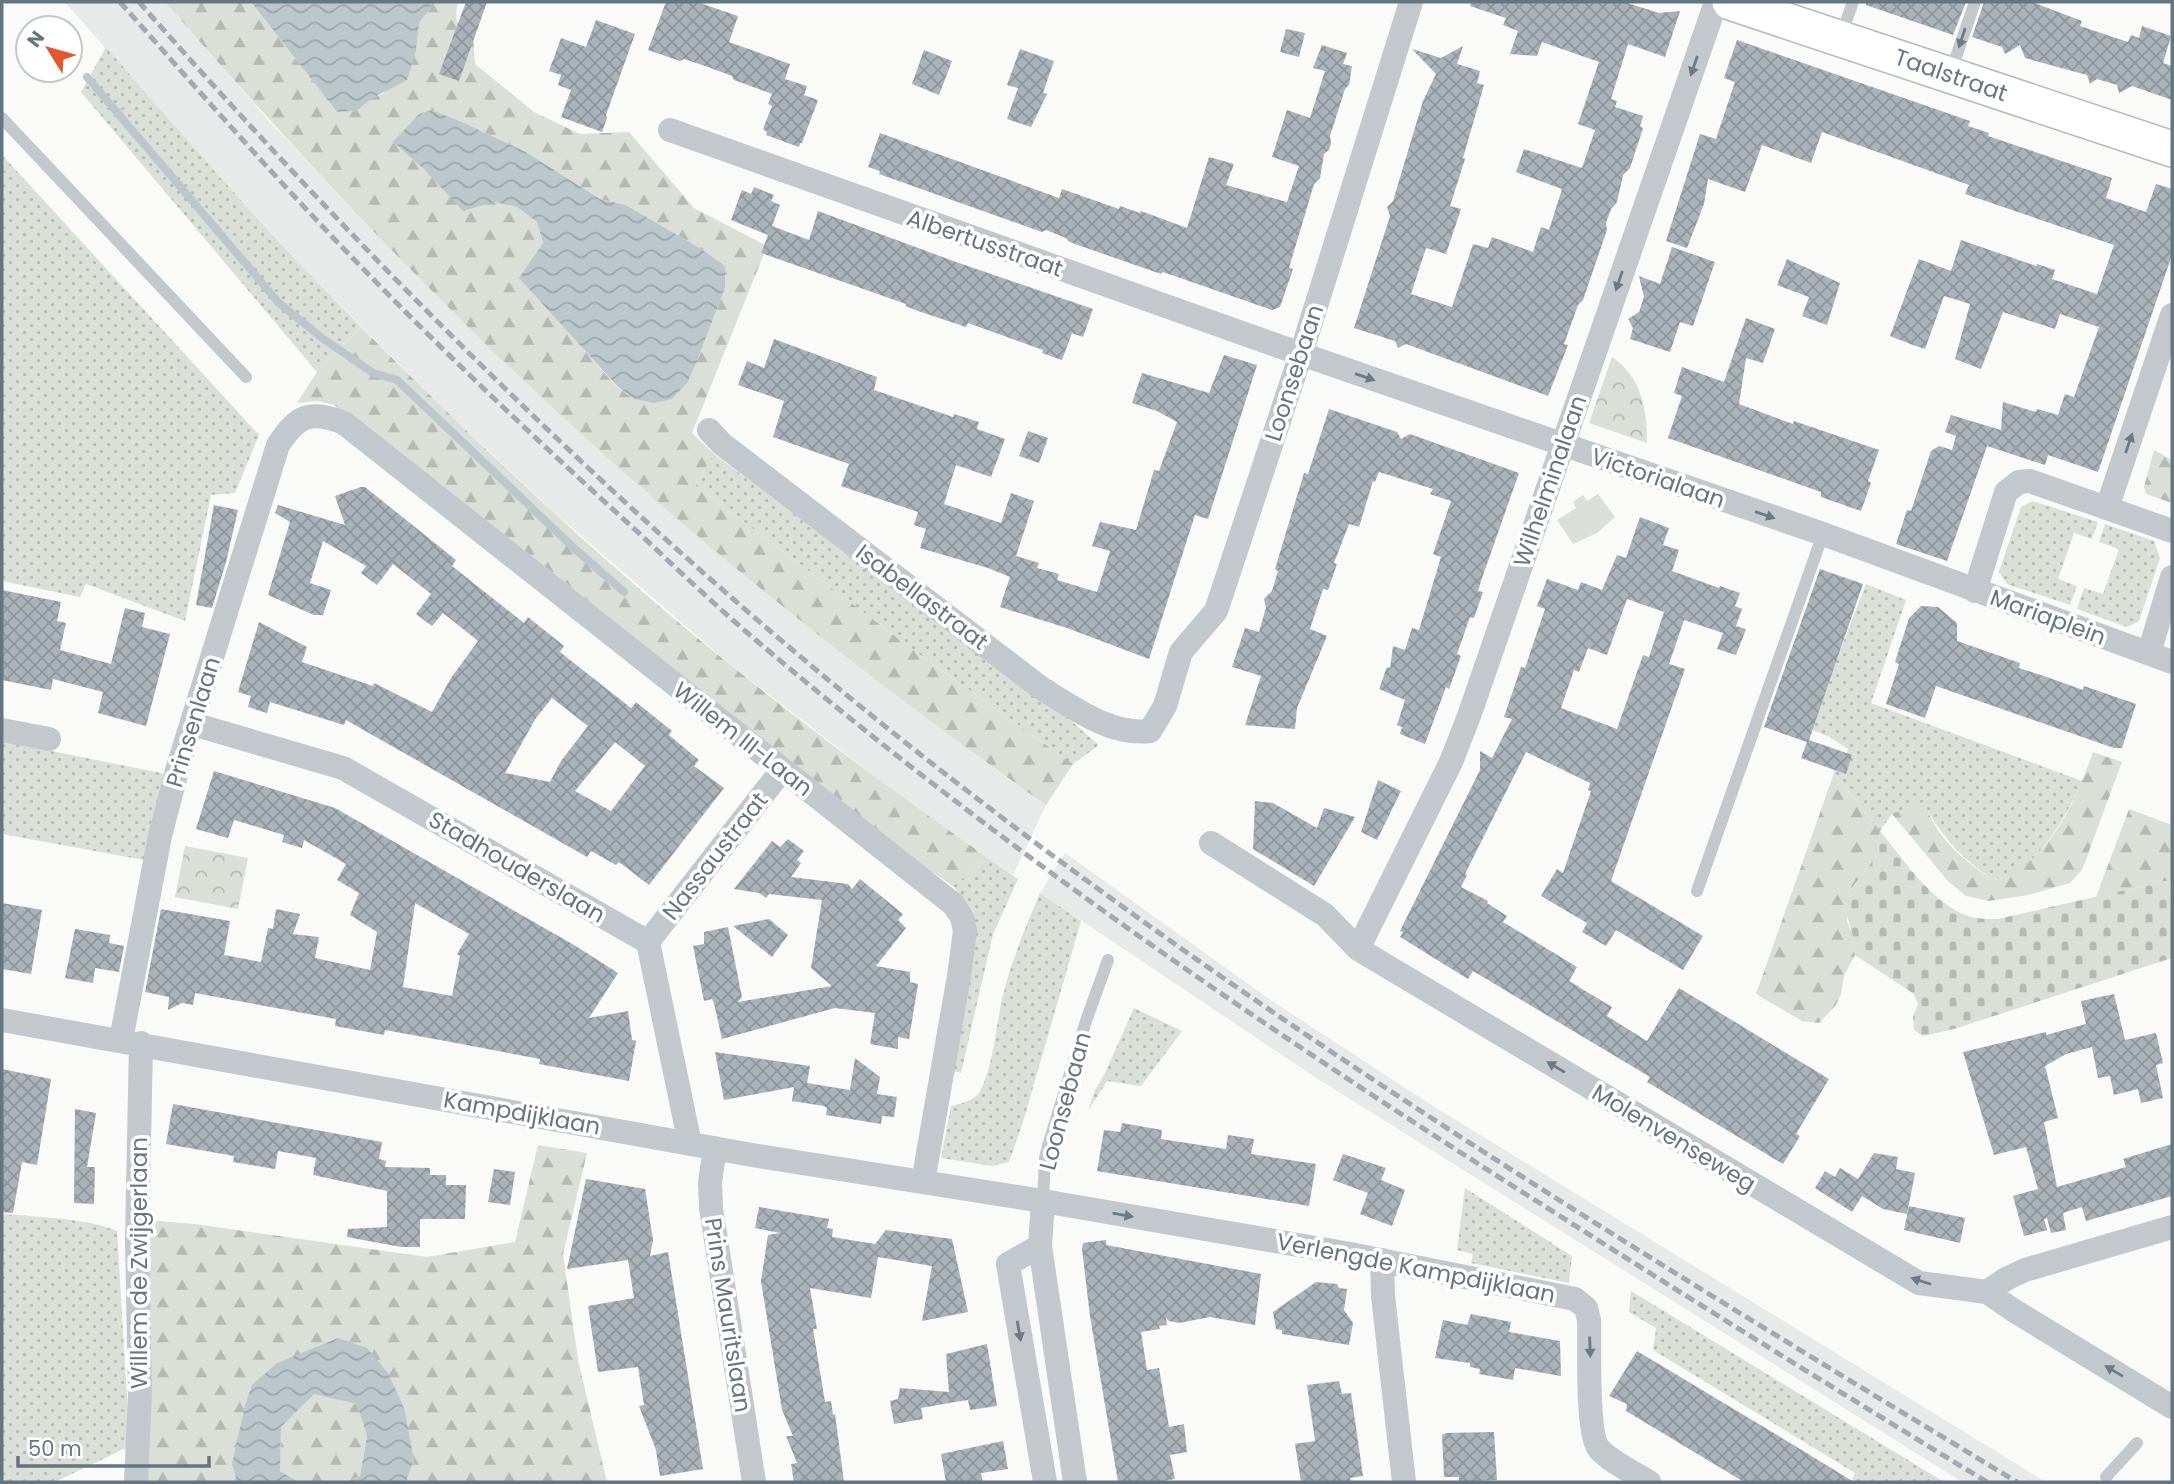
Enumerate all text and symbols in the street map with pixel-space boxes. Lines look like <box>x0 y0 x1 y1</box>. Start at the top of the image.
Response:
north arrow <box>14 14 84 84</box>
text: N <box>21 25 51 53</box>
one-way arrow <box>1957 28 1967 49</box>
street label: Taalstraat <box>1890 41 2012 109</box>
one-way arrow <box>1688 56 1699 77</box>
street label: Albertusstraat <box>903 201 1067 285</box>
one-way arrow <box>1613 271 1624 292</box>
street label: Loonsebaan <box>1257 301 1331 445</box>
one-way arrow <box>1355 372 1376 383</box>
street label: Wilhelminalaan <box>1506 391 1594 571</box>
one-way arrow <box>2124 433 2135 454</box>
street label: Victorialaan <box>1587 440 1729 516</box>
one-way arrow <box>1755 510 1776 521</box>
street label: Isabellastraat <box>849 537 995 657</box>
street label: Mariaplein <box>1986 581 2110 653</box>
street label: Prinsenlaan <box>158 653 228 791</box>
street label: Willem III-Laan <box>667 674 819 804</box>
street label: Nassaustraat <box>655 785 775 927</box>
street label: Stadhouderslaan <box>423 803 611 931</box>
street label: Loonsebaan <box>1031 1028 1099 1174</box>
one-way arrow <box>1546 1061 1565 1073</box>
street label: Molenvenseweg <box>1586 1076 1762 1200</box>
street label: Kampdijklaan <box>441 1083 603 1143</box>
street label: Willem de Zwijgerlaan <box>123 1137 155 1389</box>
one-way arrow <box>1112 1210 1134 1221</box>
street label: Prins Mauritslaan <box>697 1215 759 1415</box>
street label: Verlengde Kampdijklaan <box>1274 1225 1558 1311</box>
one-way arrow <box>1910 1275 1931 1286</box>
one-way arrow <box>1014 1320 1025 1342</box>
one-way arrow <box>1584 1336 1595 1358</box>
one-way arrow <box>2104 1365 2123 1378</box>
scale bar <box>18 1424 208 1468</box>
text: 50 m <box>28 1434 82 1463</box>

